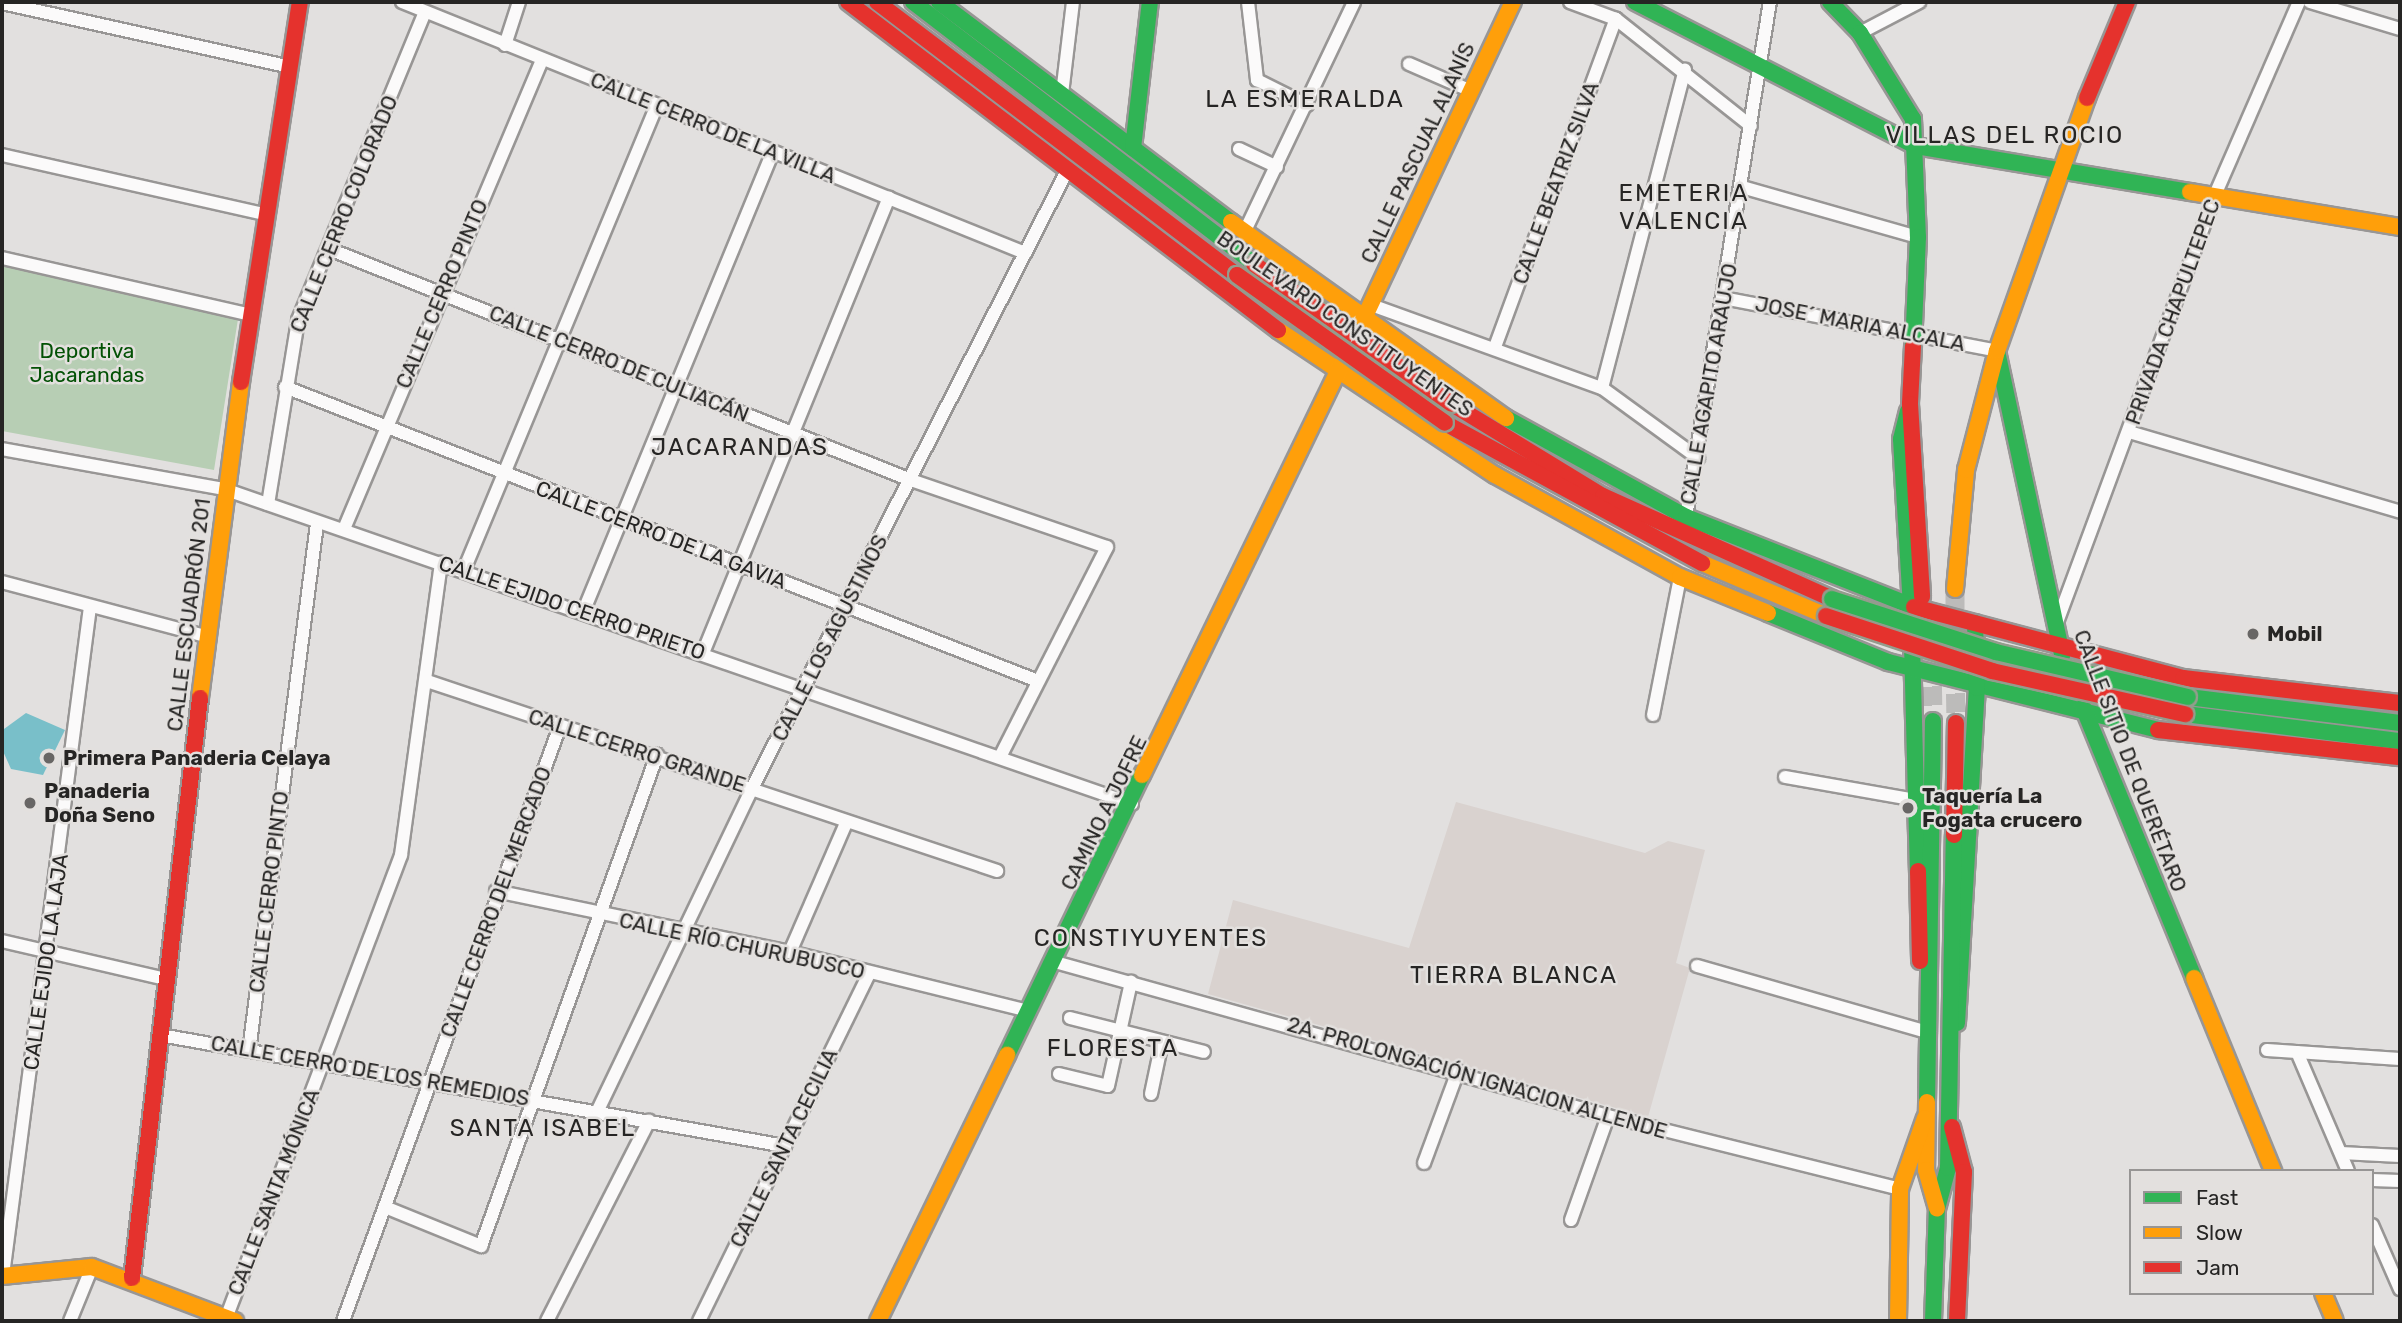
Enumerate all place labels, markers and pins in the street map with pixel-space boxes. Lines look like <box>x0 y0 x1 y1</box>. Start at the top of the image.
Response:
place label: Mobil <box>2267 621 2322 647</box>
marker: Mobil <box>2245 626 2261 642</box>
place label: Primera Panaderia Celaya <box>63 745 331 771</box>
marker: Primera Panaderia Celaya <box>41 750 57 766</box>
place label: Panaderia Doña Seno <box>44 778 155 828</box>
place label: Taquería La Fogata crucero <box>1922 783 2082 833</box>
marker: Panaderia Doña Seno <box>22 795 38 811</box>
marker: Taquería La Fogata crucero <box>1900 800 1916 816</box>

